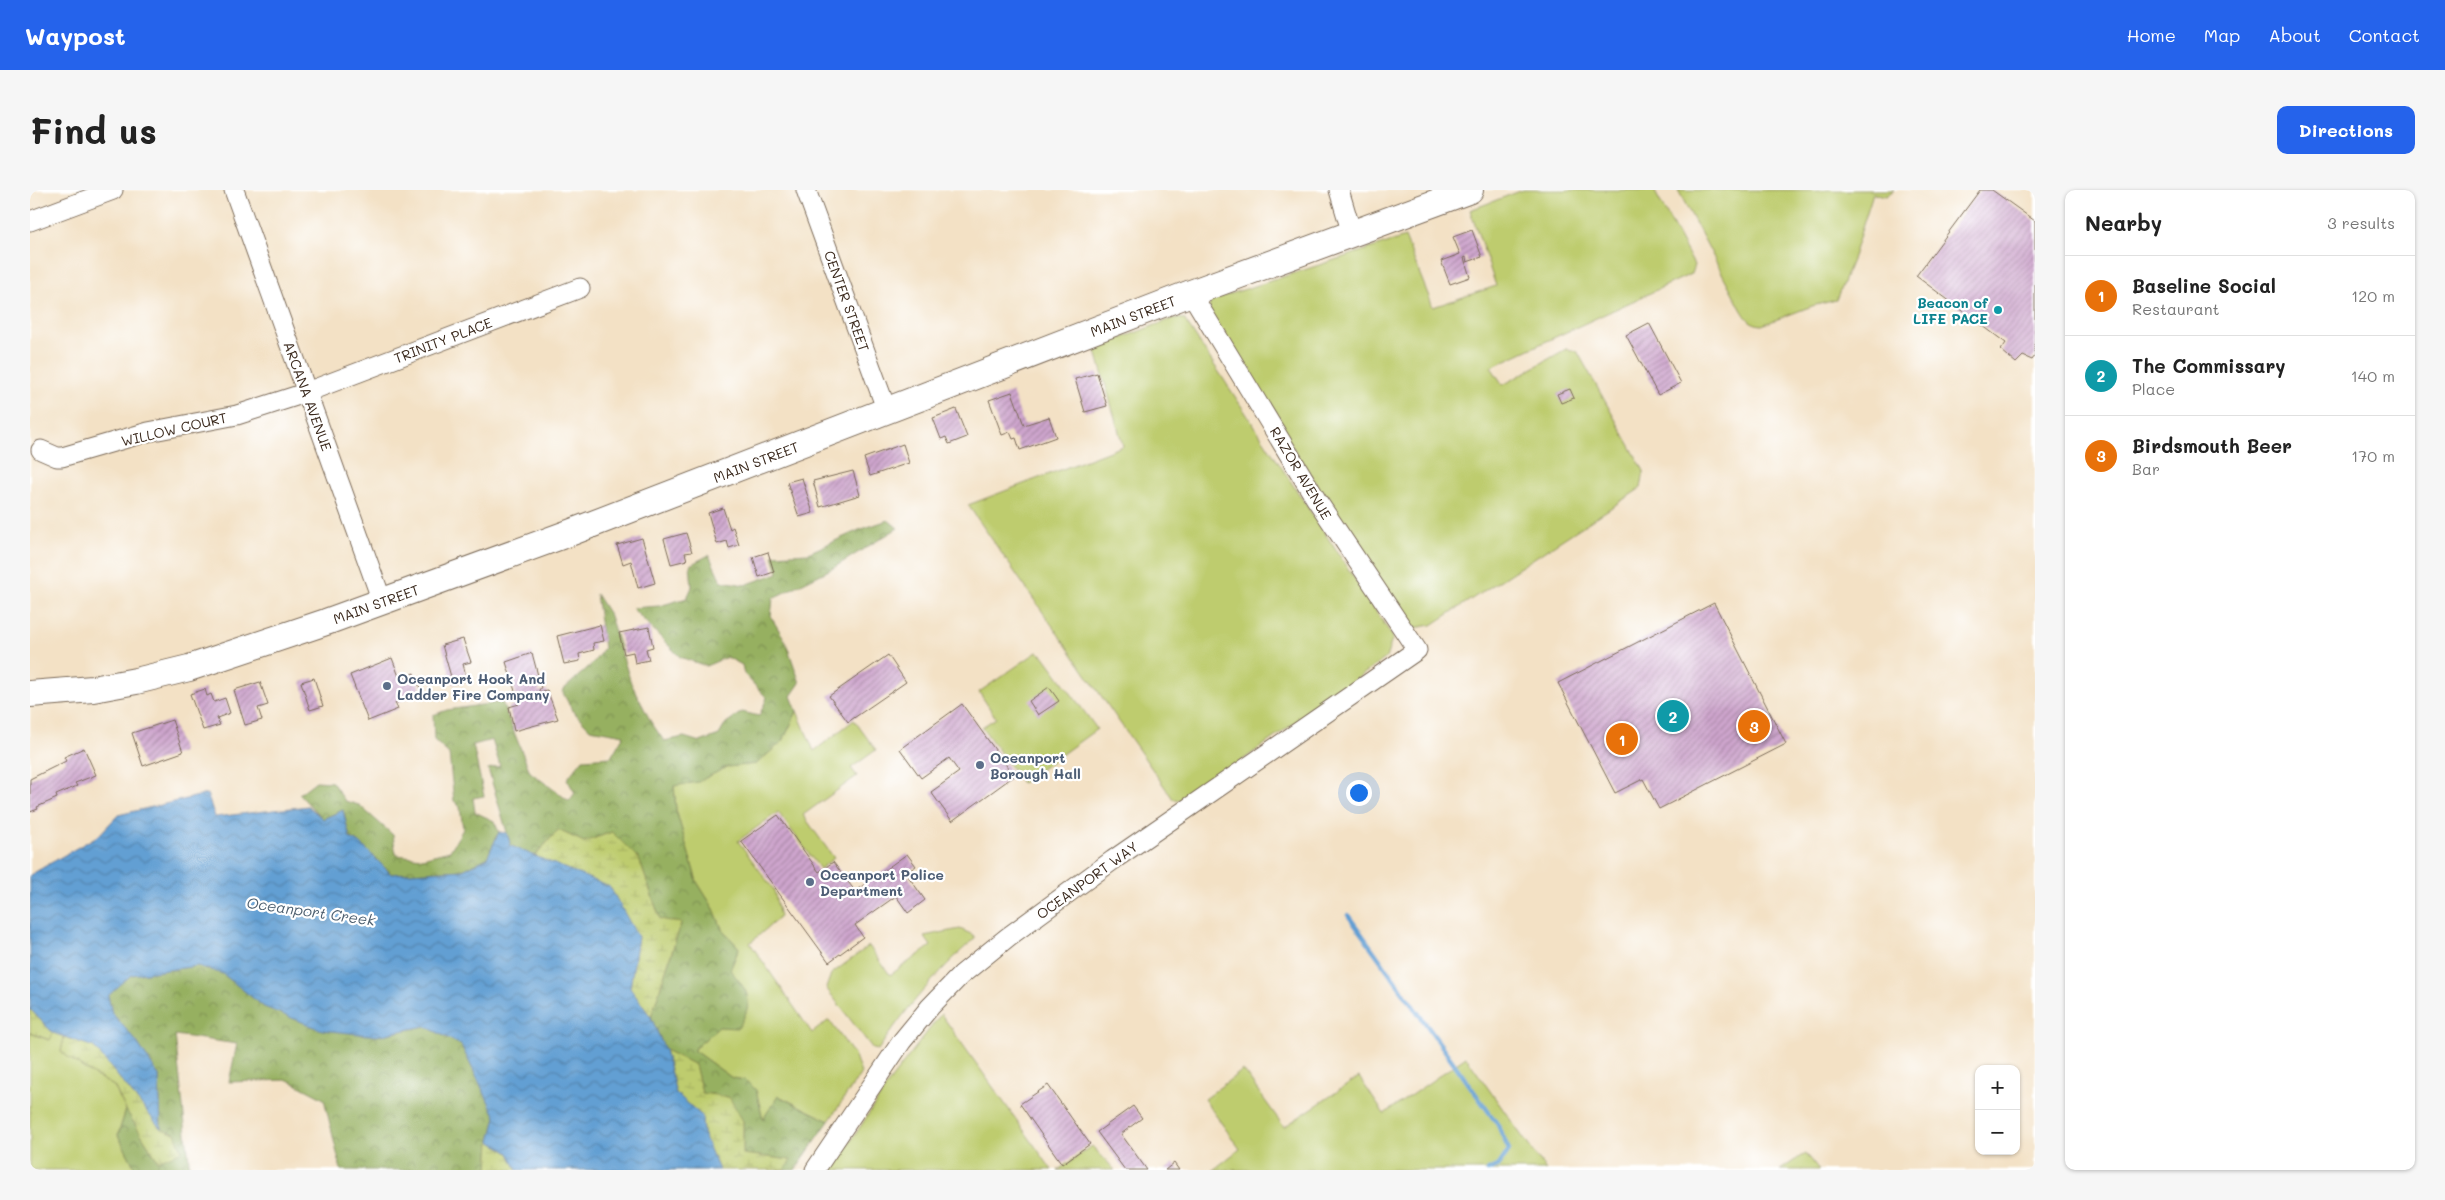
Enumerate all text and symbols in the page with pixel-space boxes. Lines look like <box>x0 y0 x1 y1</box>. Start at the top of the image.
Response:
text: Waypost <box>25 20 126 51</box>
text: Home <box>2127 23 2176 47</box>
text: Map <box>2204 23 2240 47</box>
text: About <box>2268 23 2321 47</box>
text: Contact <box>2349 23 2420 47</box>
button: Directions <box>2277 106 2415 154</box>
text: Find us <box>30 107 157 153</box>
text: Nearby <box>2085 209 2162 236</box>
text: 3 results <box>2327 212 2395 233</box>
street label: CENTER STREET <box>820 248 874 354</box>
text: Baseline Social <box>2132 273 2276 298</box>
text: 1 <box>2097 285 2105 306</box>
text: 120 m <box>2351 285 2395 306</box>
street label: MAIN STREET <box>1087 291 1179 341</box>
place label: Beacon of LIFE PACE <box>1913 293 1989 328</box>
text: Restaurant <box>2132 298 2220 319</box>
marker: Beacon of LIFE PACE <box>1992 304 2004 316</box>
street label: TRINITY PLACE <box>391 313 495 367</box>
street label: ARCANA AVENUE <box>279 339 337 453</box>
text: The Commissary <box>2132 353 2286 378</box>
text: 2 <box>2097 365 2105 386</box>
text: 140 m <box>2351 365 2395 386</box>
text: Place <box>2132 378 2175 399</box>
street label: WILLOW COURT <box>119 408 229 450</box>
street label: RAZOR AVENUE <box>1266 423 1336 523</box>
text: Birdsmouth Beer <box>2132 433 2292 458</box>
street label: MAIN STREET <box>710 437 802 487</box>
text: 3 <box>2096 445 2106 466</box>
text: 170 m <box>2351 445 2395 466</box>
text: Bar <box>2132 458 2160 479</box>
street label: MAIN STREET <box>330 580 422 628</box>
place label: Oceanport Hook And Ladder Fire Company <box>397 669 550 704</box>
marker: Oceanport Hook And Ladder Fire Company <box>381 680 393 692</box>
pin: 2 <box>1657 697 1689 735</box>
pin: 3 <box>1738 707 1770 745</box>
pin: 1 <box>1606 720 1638 758</box>
place label: Oceanport Borough Hall <box>990 748 1081 783</box>
marker: Oceanport Borough Hall <box>974 759 986 771</box>
your location <box>1346 780 1372 806</box>
street label: OCEANPORT WAY <box>1032 837 1142 923</box>
place label: Oceanport Police Department <box>820 865 944 900</box>
marker: Oceanport Police Department <box>804 876 816 888</box>
water label: Oceanport Creek <box>245 892 378 930</box>
map controls <box>1975 1065 2020 1155</box>
button: + <box>1975 1065 2020 1110</box>
button: − <box>1975 1110 2020 1155</box>

